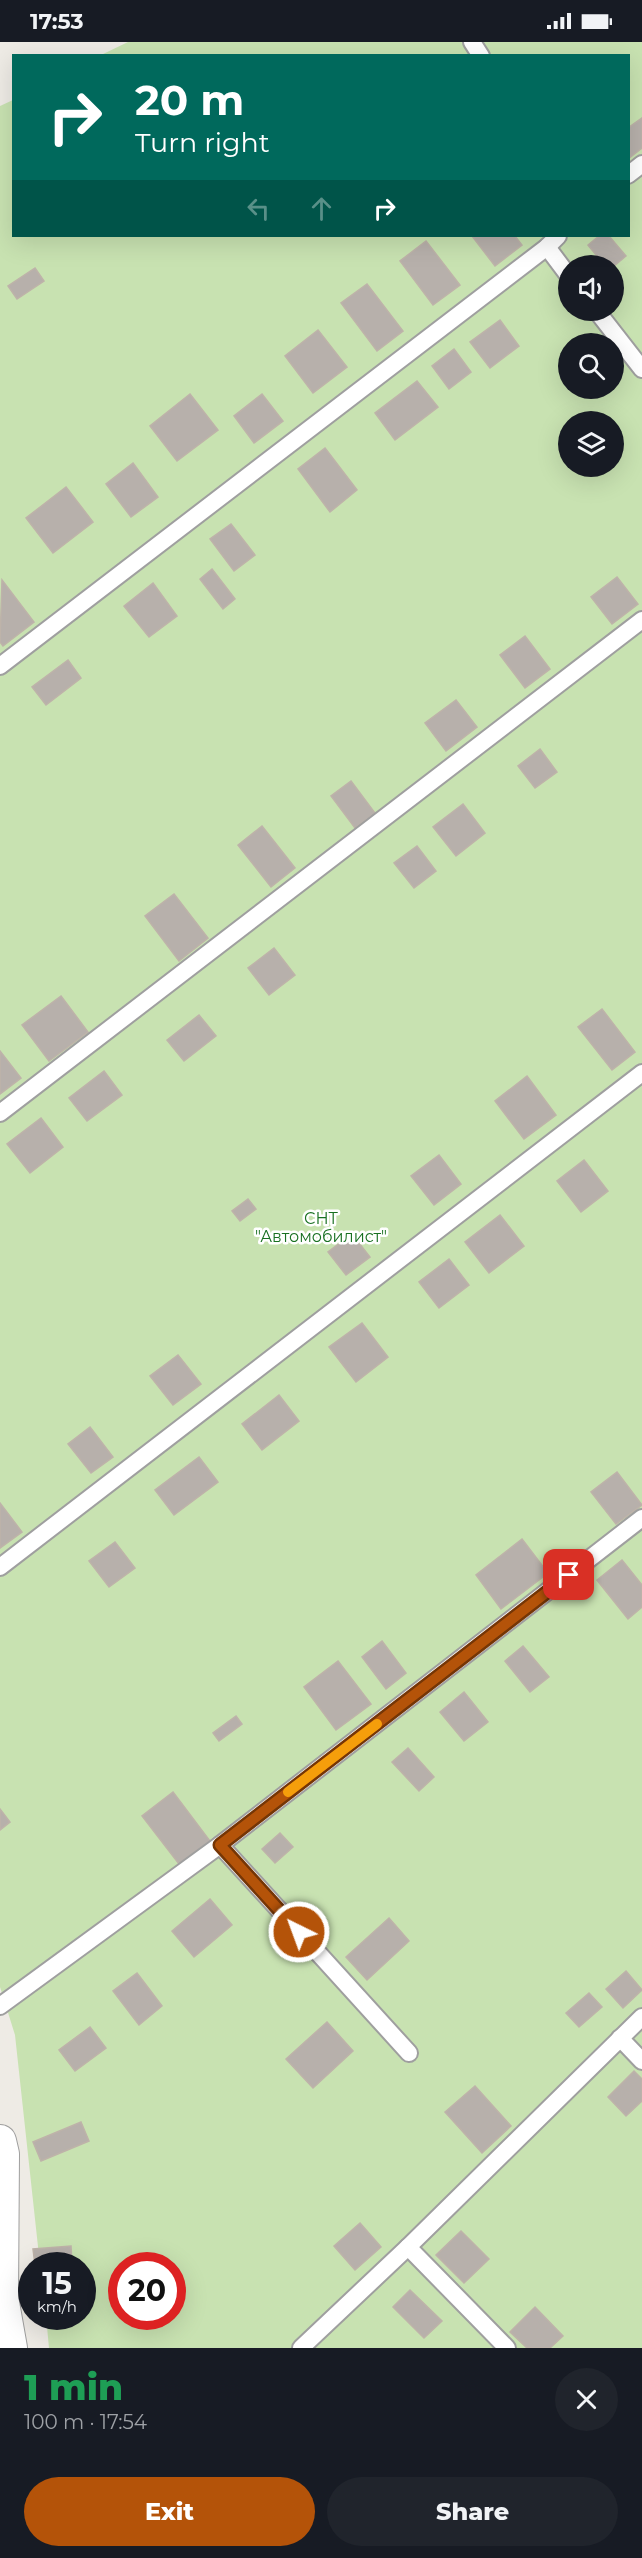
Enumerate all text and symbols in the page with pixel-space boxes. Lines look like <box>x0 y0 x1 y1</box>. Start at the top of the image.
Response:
text: 17:53 <box>30 8 84 35</box>
text: 20 m <box>135 74 244 126</box>
icon: right <box>36 78 114 156</box>
text: Turn right <box>135 126 270 159</box>
icon: left <box>242 192 275 225</box>
icon: ahead <box>305 192 338 225</box>
icon: right <box>368 192 401 225</box>
map controls <box>558 255 624 477</box>
button: sound <box>558 255 624 321</box>
button: search <box>558 333 624 399</box>
button: layers <box>558 411 624 477</box>
park label: СНТ "Автомобилист" <box>255 1209 387 1246</box>
pin <box>543 1549 594 1600</box>
icon: arrive <box>552 1558 585 1591</box>
position arrow <box>267 1900 331 1964</box>
speed limit sign: 20 <box>108 2252 186 2330</box>
text: 15 <box>42 2265 72 2302</box>
text: km/h <box>37 2297 77 2316</box>
text: 1 min <box>24 2365 123 2409</box>
button: close <box>555 2368 618 2431</box>
text: 100 m · 17:54 <box>24 2410 147 2434</box>
button: Exit <box>24 2477 315 2546</box>
button: Share <box>327 2477 618 2546</box>

